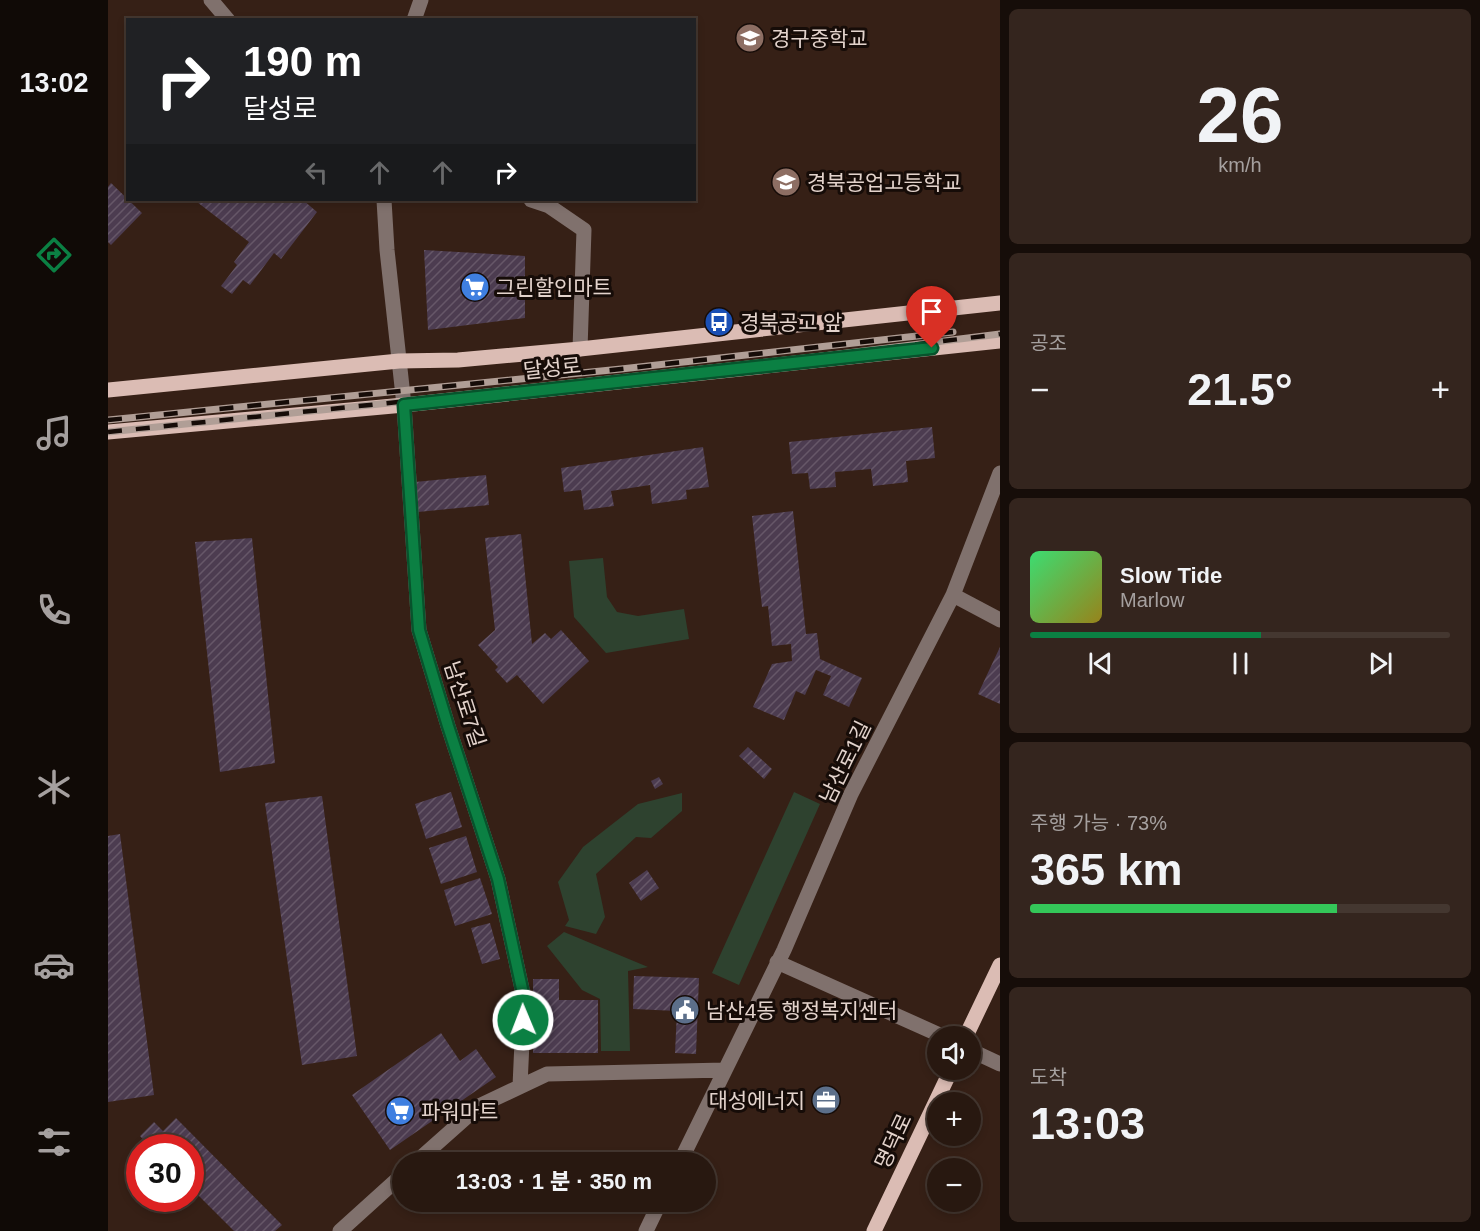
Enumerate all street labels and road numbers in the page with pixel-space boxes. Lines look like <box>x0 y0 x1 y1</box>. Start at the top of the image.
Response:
street label: 달성로 <box>522 354 582 382</box>
street label: 남산로7길 <box>440 658 490 750</box>
street label: 남산로1길 <box>815 717 875 807</box>
street label: 명덕로 <box>870 1110 916 1172</box>

